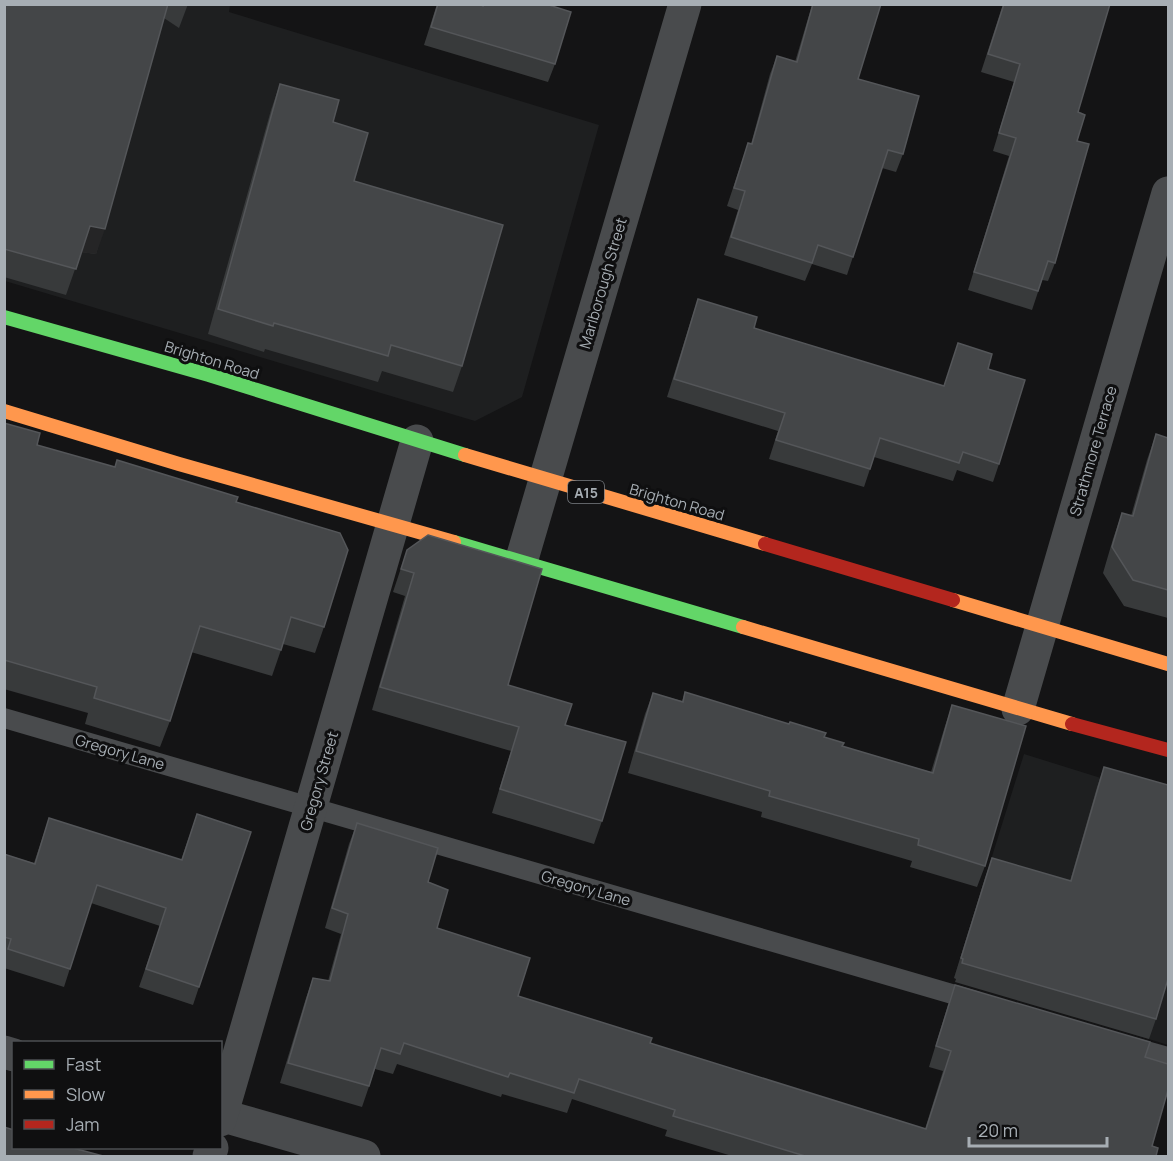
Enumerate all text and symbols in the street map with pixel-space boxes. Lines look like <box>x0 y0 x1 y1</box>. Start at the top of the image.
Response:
street label: Marlborough Street <box>574 215 632 351</box>
street label: Brighton Road <box>162 336 262 384</box>
street label: Strathmore Terrace <box>1064 383 1122 518</box>
street label: Brighton Road <box>627 478 727 526</box>
road number: A15 <box>568 481 604 503</box>
street label: Gregory Lane <box>73 729 167 775</box>
street label: Gregory Street <box>295 729 343 833</box>
street label: Gregory Lane <box>539 865 633 911</box>
legend <box>12 1041 222 1149</box>
text: Fast <box>66 1052 101 1076</box>
text: Slow <box>66 1082 106 1106</box>
scale bar <box>969 1110 1107 1148</box>
text: Jam <box>66 1112 100 1136</box>
text: 20 m <box>978 1118 1018 1142</box>

